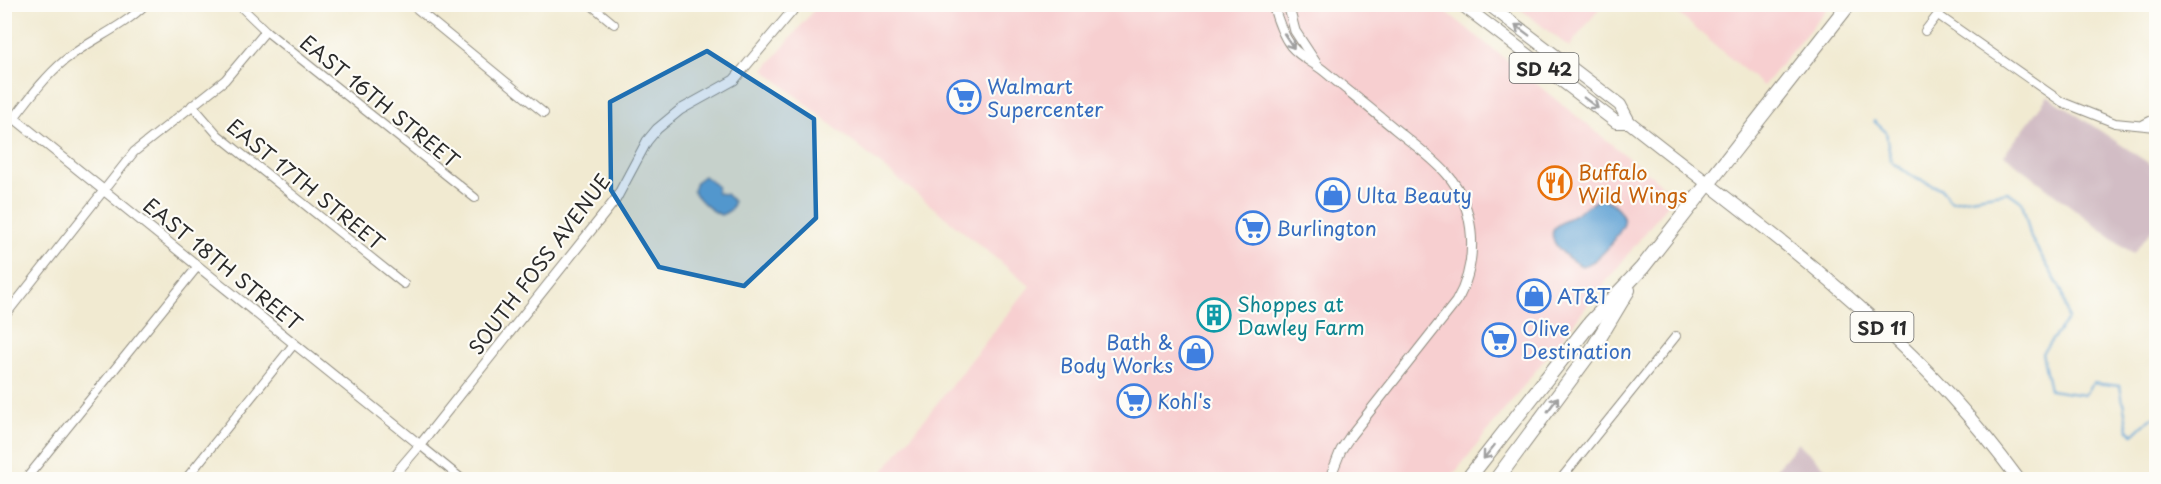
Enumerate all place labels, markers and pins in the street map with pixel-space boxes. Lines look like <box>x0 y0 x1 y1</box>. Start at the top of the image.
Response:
place label: Walmart Supercenter <box>987 71 1104 124</box>
supermarket icon: Walmart Supercenter <box>946 79 982 115</box>
place label: Buffalo Wild Wings <box>1578 157 1687 210</box>
restaurant icon: Buffalo Wild Wings <box>1537 165 1573 201</box>
shop icon: Ulta Beauty <box>1315 177 1351 213</box>
place label: Ulta Beauty <box>1356 180 1472 210</box>
supermarket icon: Burlington <box>1235 210 1271 246</box>
place label: Burlington <box>1276 213 1377 243</box>
shop icon: AT&T <box>1516 278 1552 314</box>
place label: AT&T <box>1557 281 1611 311</box>
place label: Shoppes at Dawley Farm <box>1237 289 1365 342</box>
building icon: Shoppes at Dawley Farm <box>1196 297 1232 333</box>
place label: Olive Destination <box>1522 313 1632 366</box>
supermarket icon: Olive Destination <box>1481 322 1517 358</box>
place label: Bath & Body Works <box>1060 327 1173 380</box>
shop icon: Bath & Body Works <box>1178 335 1214 371</box>
supermarket icon: Kohl's <box>1116 383 1152 419</box>
place label: Kohl's <box>1157 386 1211 416</box>

